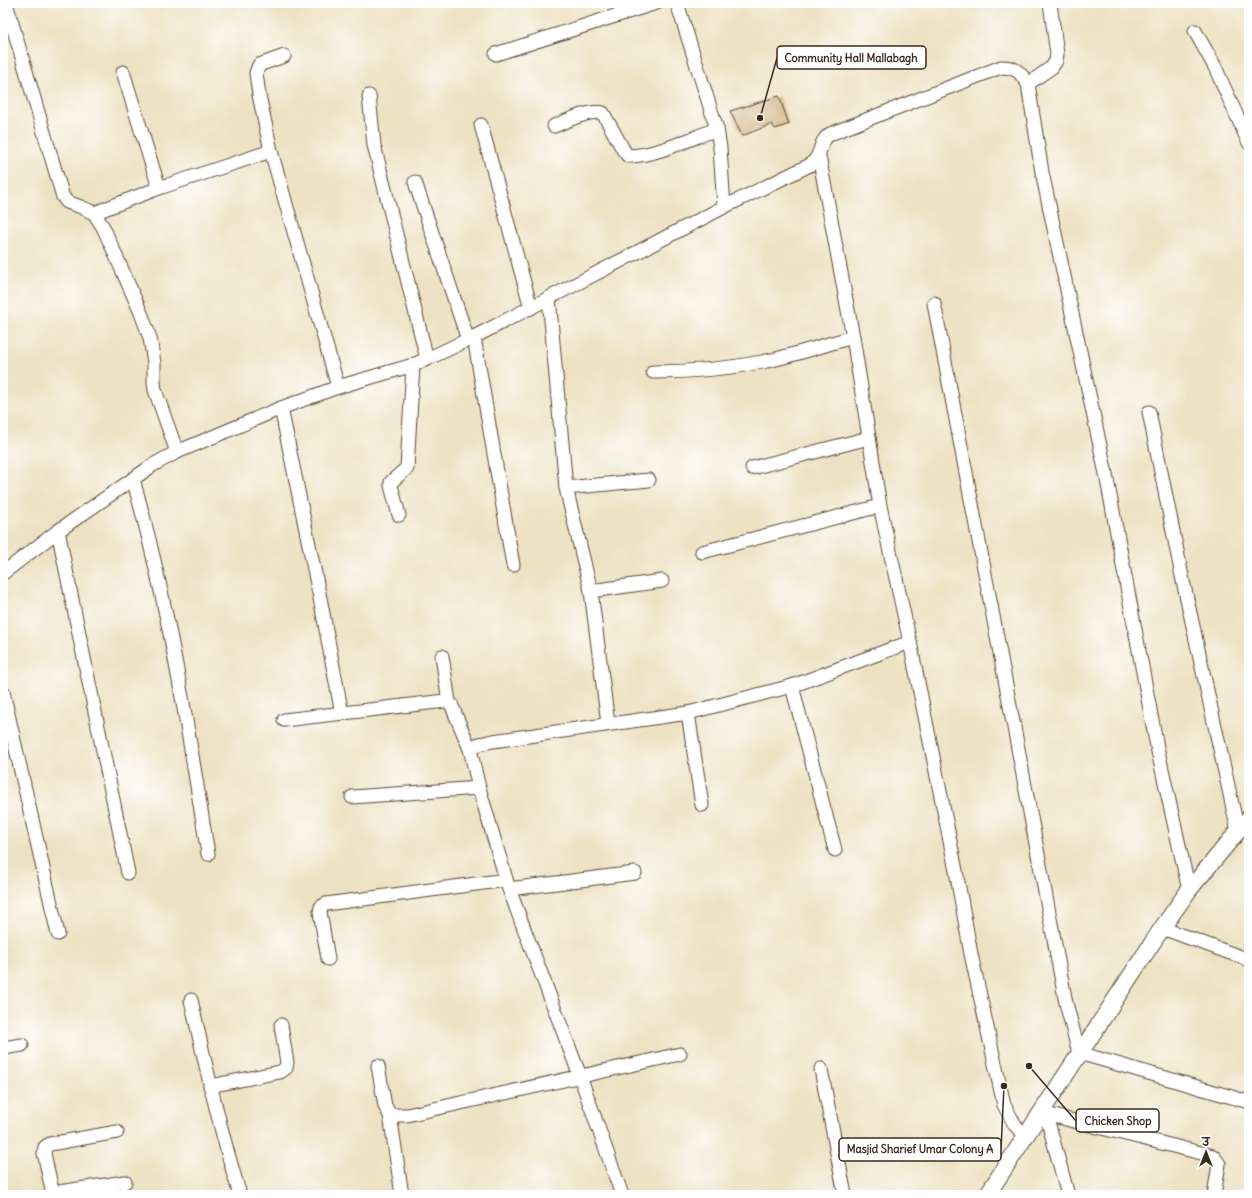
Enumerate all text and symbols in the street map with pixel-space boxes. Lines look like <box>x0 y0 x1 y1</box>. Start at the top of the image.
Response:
callout: Community Hall Mallabagh <box>777 46 926 69</box>
text: Community Hall Mallabagh <box>784 51 918 66</box>
callout: Chicken Shop <box>1076 1109 1159 1132</box>
text: Chicken Shop <box>1084 1114 1152 1129</box>
north arrow <box>1186 1132 1226 1172</box>
text: उ <box>1201 1135 1211 1149</box>
callout: Masjid Sharief Umar Colony A <box>839 1138 1001 1161</box>
text: Masjid Sharief Umar Colony A <box>847 1142 993 1157</box>

